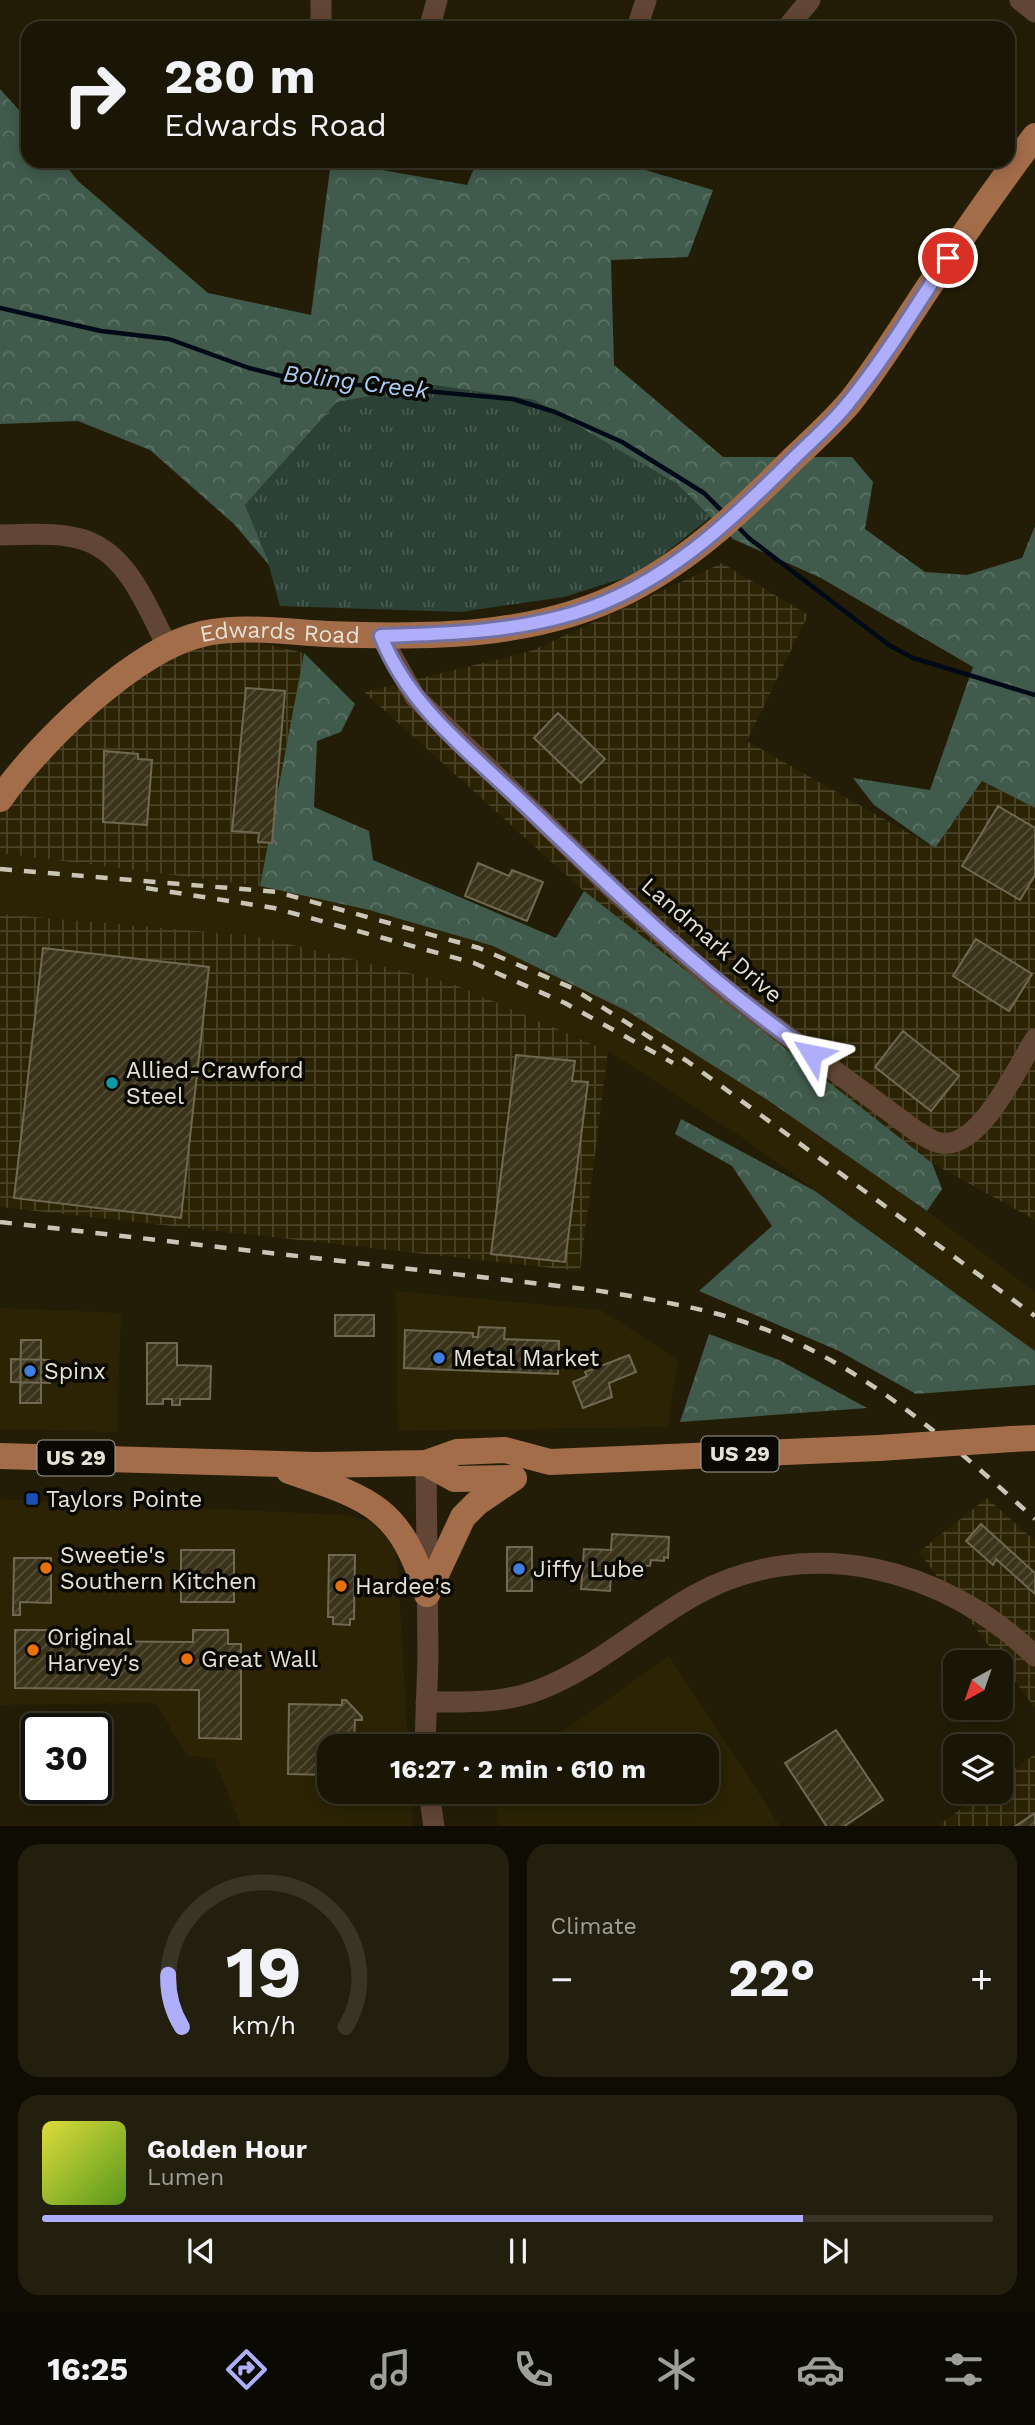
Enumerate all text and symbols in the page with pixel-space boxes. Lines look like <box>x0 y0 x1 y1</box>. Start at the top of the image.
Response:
text: 280 m <box>164 47 316 105</box>
icon: right <box>49 49 140 140</box>
text: Edwards Road <box>164 106 387 144</box>
pin <box>918 228 978 288</box>
icon: arrive <box>929 239 967 277</box>
water label: Boling Creek <box>282 359 431 405</box>
street label: Edwards Road <box>198 616 360 649</box>
street label: Landmark Drive <box>636 872 787 1009</box>
position arrow <box>775 1017 849 1091</box>
place label: Allied-Crawford Steel <box>126 1057 304 1110</box>
marker: Allied-Crawford Steel <box>104 1075 120 1091</box>
place label: Metal Market <box>453 1345 600 1372</box>
marker: Metal Market <box>431 1350 447 1366</box>
place label: Spinx <box>44 1358 106 1385</box>
marker: Spinx <box>22 1363 38 1379</box>
road number: US 29 <box>702 1436 778 1472</box>
road number: US 29 <box>38 1440 114 1476</box>
place label: Taylors Pointe <box>46 1486 202 1513</box>
marker: Taylors Pointe <box>24 1491 40 1507</box>
place label: Sweetie's Southern Kitchen <box>60 1542 257 1595</box>
place label: Jiffy Lube <box>533 1556 645 1583</box>
marker: Sweetie's Southern Kitchen <box>38 1560 54 1576</box>
marker: Jiffy Lube <box>511 1561 527 1577</box>
place label: Hardee's <box>355 1573 452 1600</box>
marker: Hardee's <box>333 1578 349 1594</box>
place label: Original Harvey's <box>47 1624 140 1677</box>
marker: Original Harvey's <box>25 1642 41 1658</box>
place label: Great Wall <box>201 1646 318 1673</box>
north arrow <box>943 1650 1013 1720</box>
map controls <box>943 1650 1013 1804</box>
marker: Great Wall <box>179 1651 195 1667</box>
speed limit sign: 30 <box>21 1713 112 1804</box>
button: layers <box>943 1734 1013 1804</box>
text: 16:27 · 2 min · 610 m <box>390 1754 646 1784</box>
text: Climate <box>551 1913 637 1940</box>
text: 19 <box>225 1929 301 2015</box>
text: 22° <box>728 1948 816 2009</box>
text: − <box>551 1957 573 2001</box>
text: + <box>970 1957 993 2001</box>
text: km/h <box>231 2010 295 2039</box>
text: Golden Hour <box>147 2134 307 2164</box>
text: Lumen <box>147 2164 224 2191</box>
icon: previous <box>182 2232 220 2270</box>
icon: pause <box>499 2232 537 2270</box>
icon: next <box>816 2232 854 2270</box>
icon: directions <box>222 2345 271 2394</box>
icon: music <box>366 2345 415 2394</box>
icon: phone <box>509 2345 558 2394</box>
icon: climate <box>652 2345 701 2394</box>
icon: car <box>796 2345 845 2394</box>
icon: filters <box>939 2345 988 2394</box>
text: 16:25 <box>47 2350 128 2388</box>

